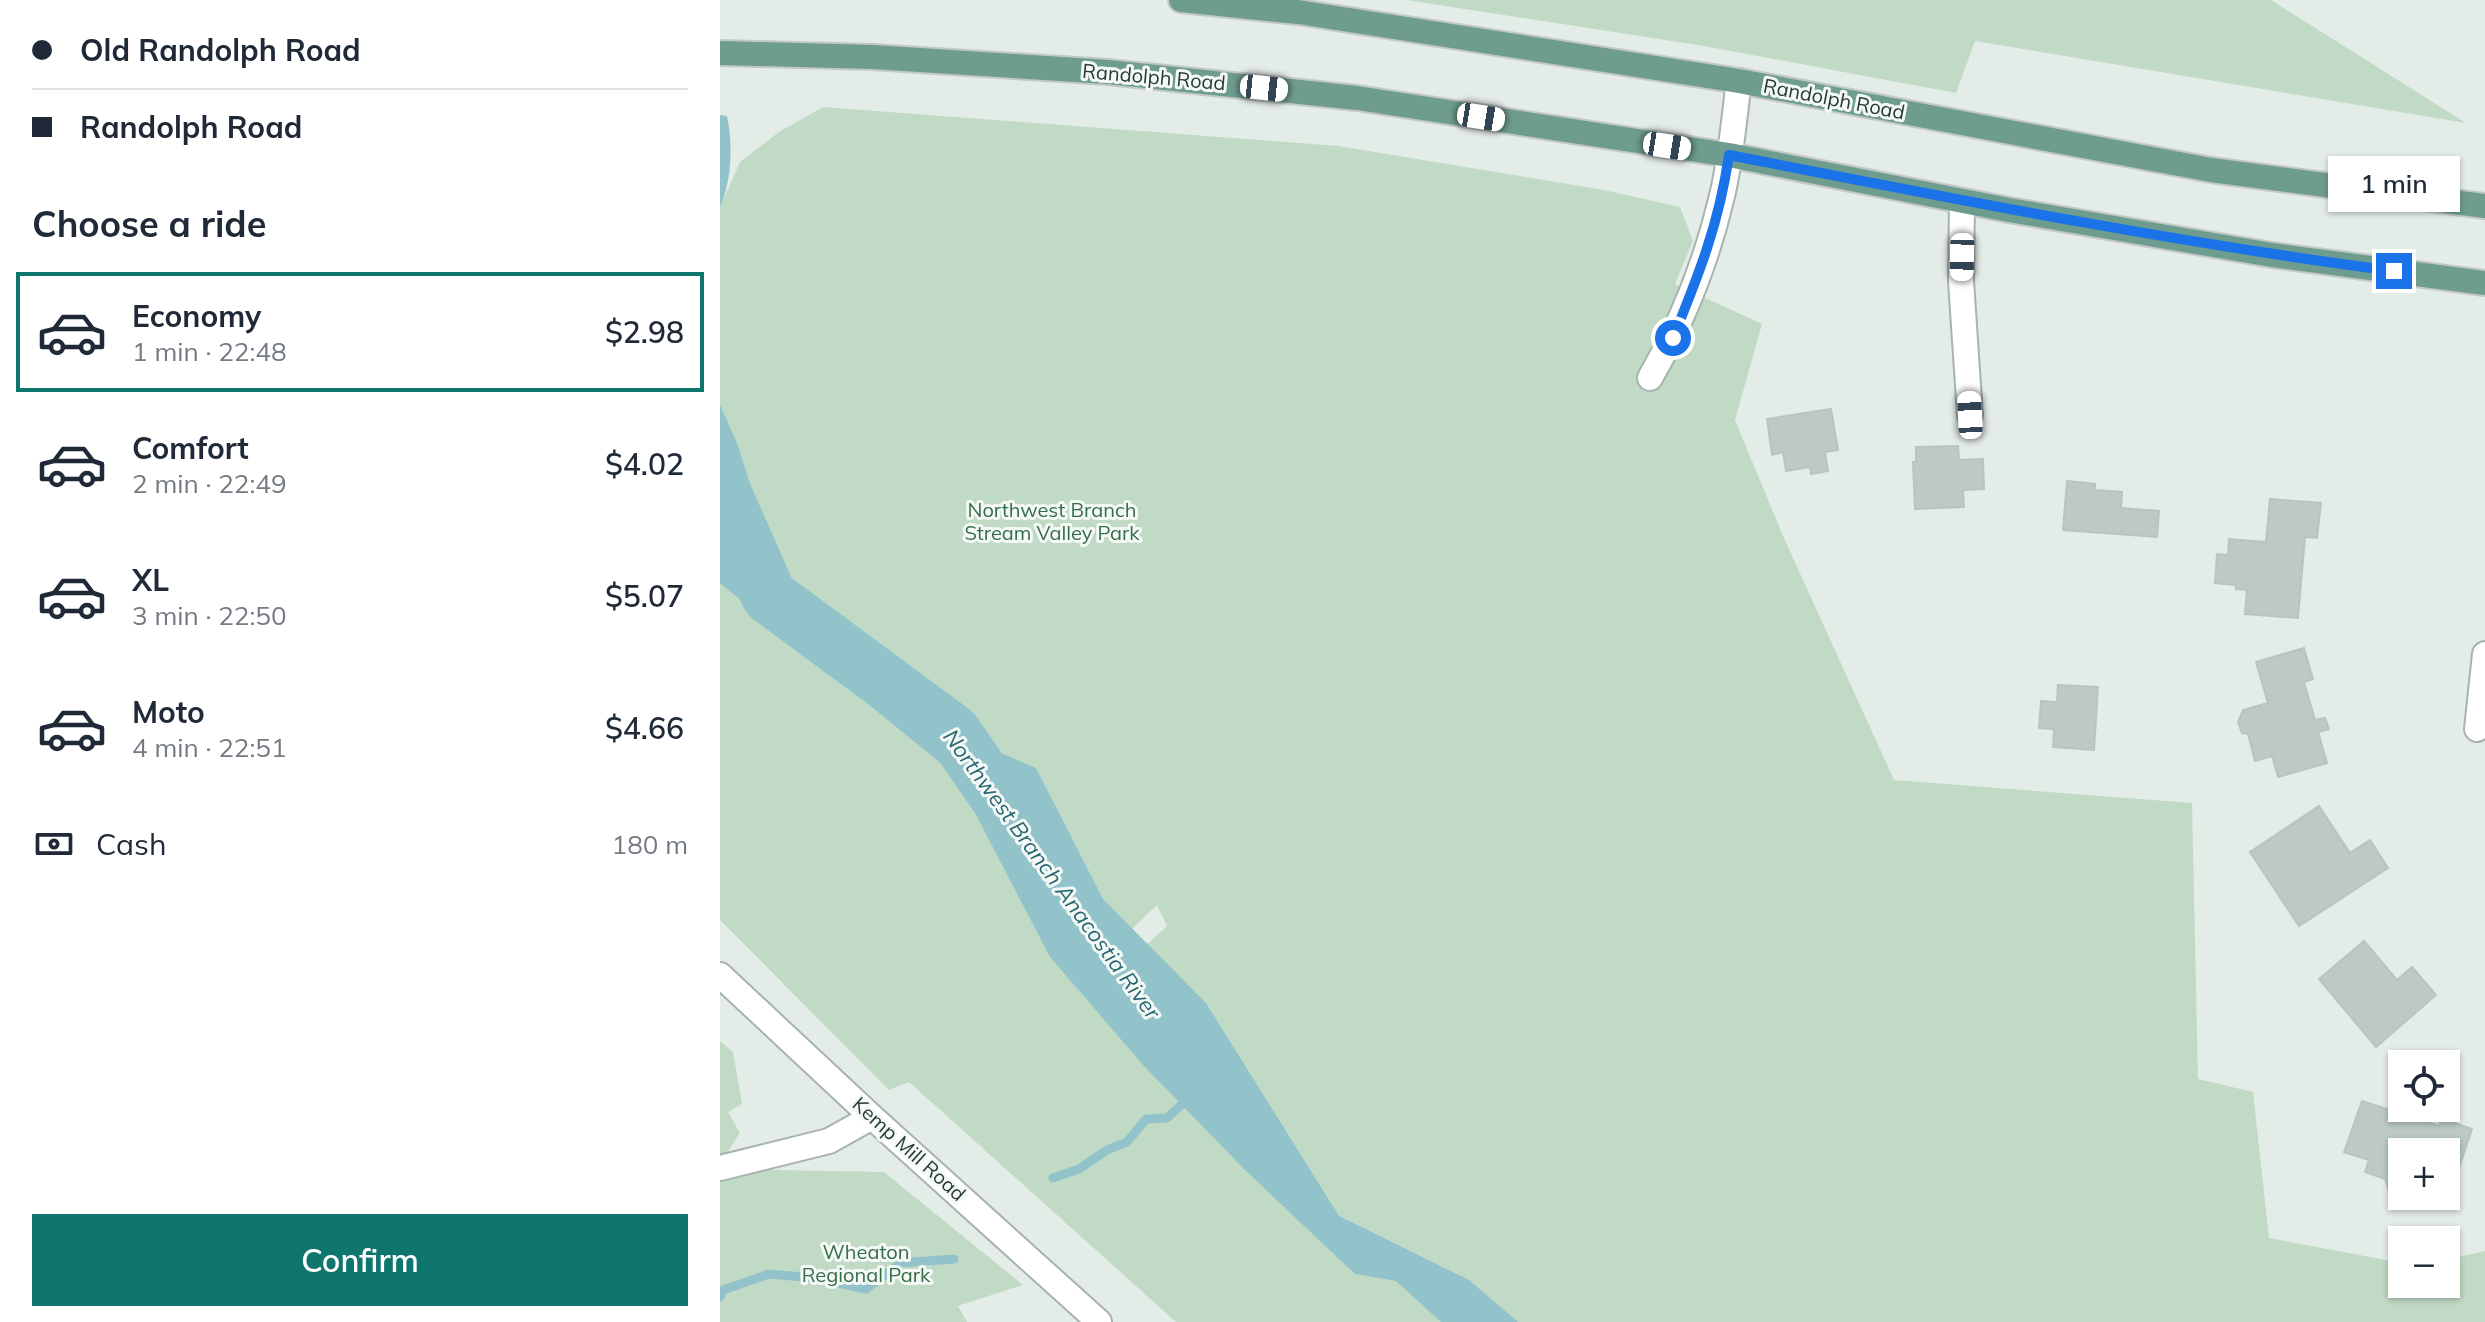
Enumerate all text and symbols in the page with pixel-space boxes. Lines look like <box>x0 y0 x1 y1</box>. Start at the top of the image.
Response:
text: Old Randolph Road <box>80 31 361 69</box>
street label: Randolph Road <box>1081 58 1227 95</box>
street label: Randolph Road <box>1761 73 1907 124</box>
car <box>1239 74 1289 102</box>
car <box>1455 101 1507 133</box>
text: Randolph Road <box>80 108 302 146</box>
car <box>1641 130 1693 162</box>
callout: 1 min <box>2328 155 2460 211</box>
text: 1 min <box>2360 167 2428 200</box>
text: Choose a ride <box>32 201 266 246</box>
car <box>1950 233 1974 281</box>
route end <box>2376 253 2412 289</box>
icon: car <box>36 296 108 368</box>
text: Economy <box>132 297 261 335</box>
text: $2.98 <box>605 313 684 351</box>
route start <box>1655 320 1691 356</box>
text: 1 min · 22:48 <box>132 335 287 368</box>
car <box>1957 390 1983 440</box>
icon: car <box>36 428 108 500</box>
text: Comfort <box>132 429 249 467</box>
text: $4.02 <box>605 445 684 483</box>
text: 2 min · 22:49 <box>132 467 287 500</box>
park label: Northwest Branch Stream Valley Park <box>964 497 1140 545</box>
icon: car <box>36 560 108 632</box>
text: XL <box>132 561 169 599</box>
text: $5.07 <box>605 577 684 615</box>
text: 3 min · 22:50 <box>132 599 287 632</box>
icon: car <box>36 692 108 764</box>
text: Moto <box>132 693 205 731</box>
text: $4.66 <box>605 709 684 747</box>
water label: Northwest Branch Anacostia River <box>937 723 1167 1025</box>
text: 4 min · 22:51 <box>132 731 287 764</box>
icon: cash <box>32 822 76 866</box>
text: Cash <box>96 825 167 863</box>
text: 180 m <box>612 828 688 861</box>
map controls <box>2388 1050 2460 1298</box>
button: locate <box>2388 1050 2460 1122</box>
street label: Kemp Mill Road <box>848 1091 971 1206</box>
button: + <box>2388 1138 2460 1210</box>
button: Confirm <box>32 1214 688 1306</box>
button: − <box>2388 1226 2460 1298</box>
park label: Wheaton Regional Park <box>802 1239 931 1287</box>

